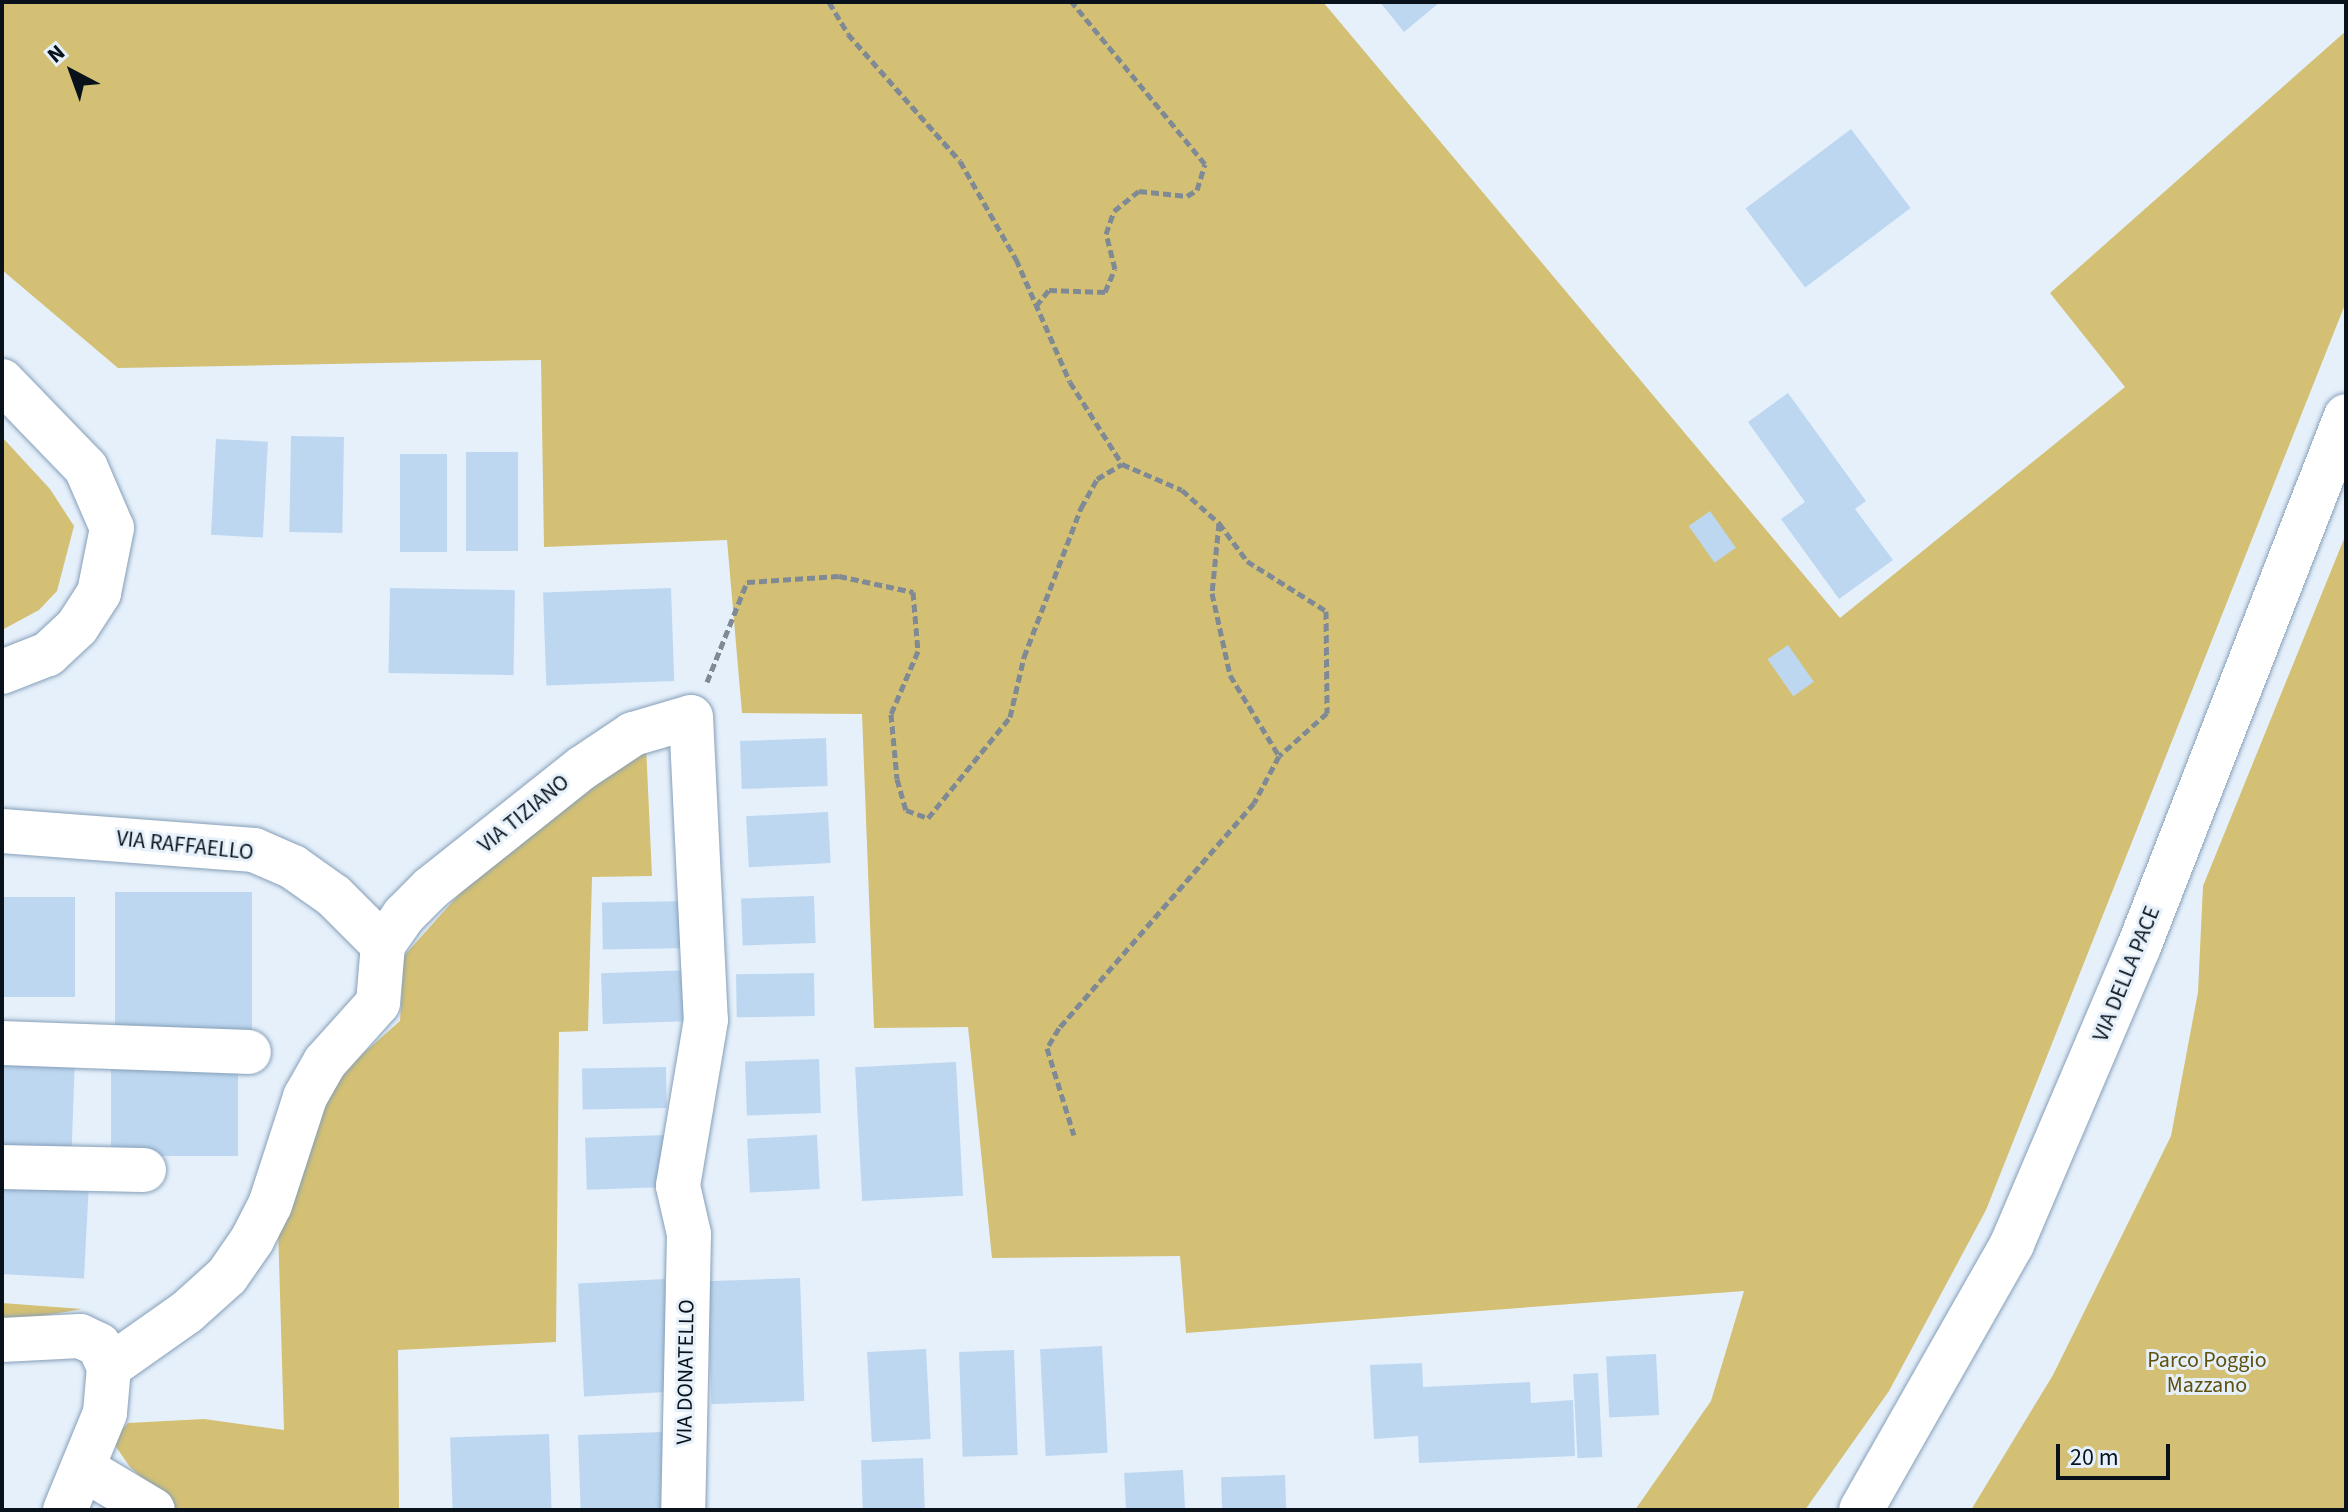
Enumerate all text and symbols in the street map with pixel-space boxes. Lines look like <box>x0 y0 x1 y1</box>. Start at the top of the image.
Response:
north arrow <box>32 32 112 112</box>
text: N <box>40 37 72 71</box>
street label: VIA TIZIANO <box>473 769 575 859</box>
street label: VIA RAFFAELLO <box>115 826 255 866</box>
street label: VIA DELLA PACE <box>2088 902 2166 1046</box>
street label: VIA DONATELLO <box>672 1299 700 1445</box>
park label: Parco Poggio Mazzano <box>2147 1347 2267 1398</box>
scale bar <box>2060 1428 2174 1478</box>
text: 20 m <box>2070 1440 2119 1475</box>

